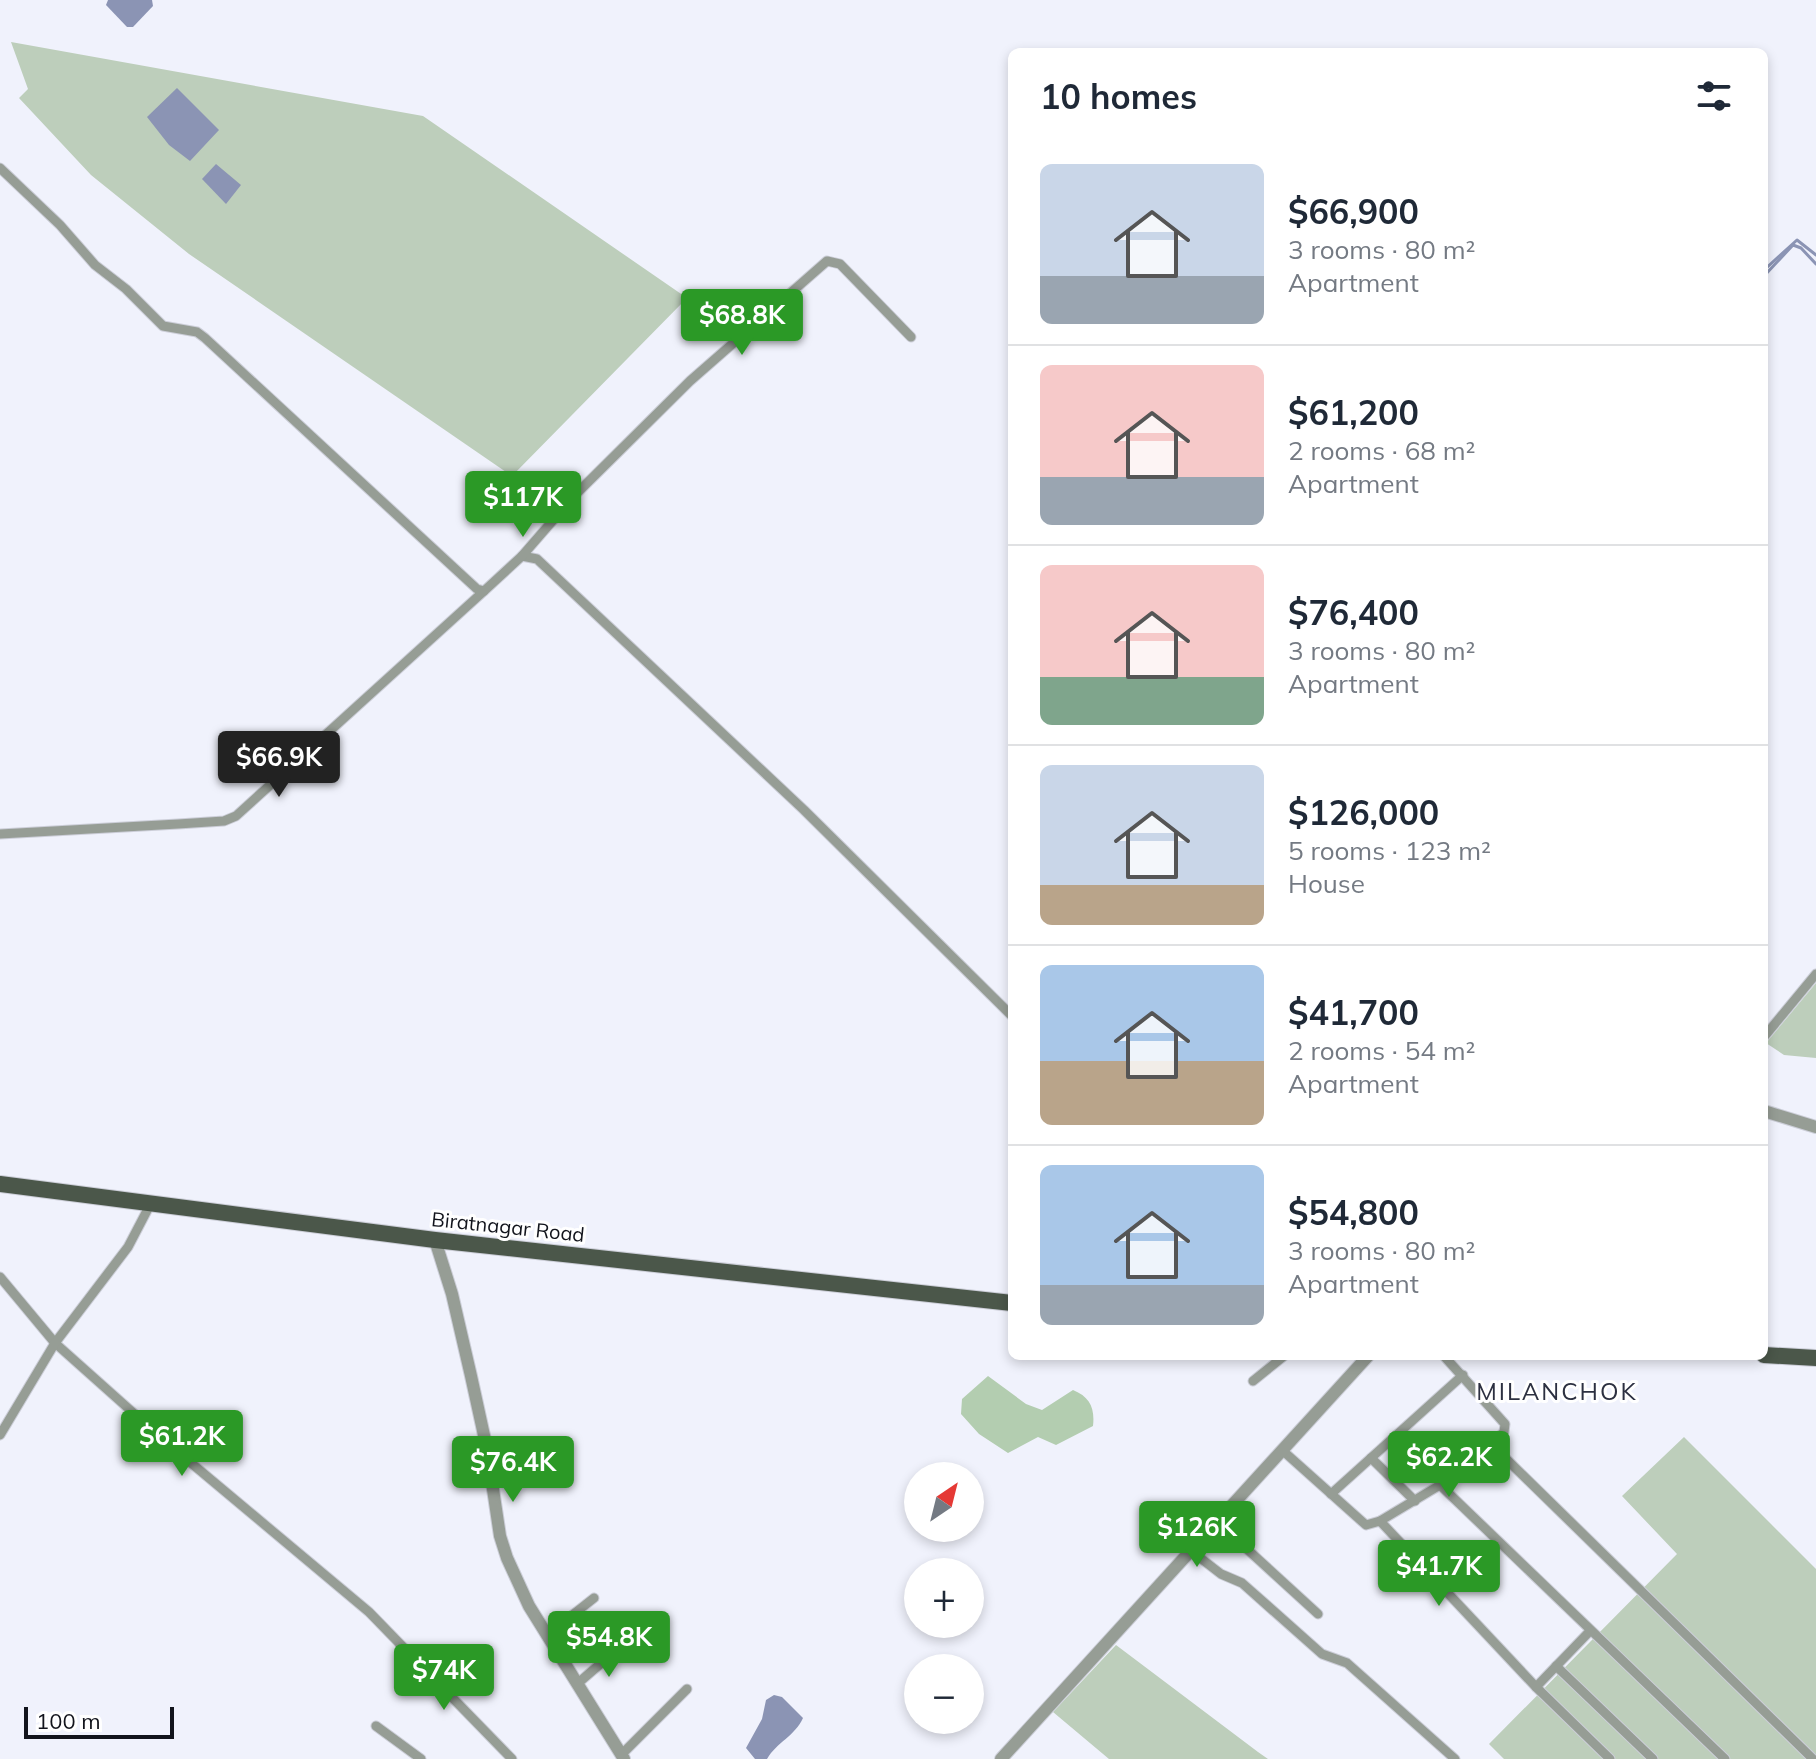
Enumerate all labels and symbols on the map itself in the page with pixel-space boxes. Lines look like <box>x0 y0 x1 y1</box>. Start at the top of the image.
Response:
pin: $68.8K <box>677 289 807 357</box>
pin: $117K <box>467 471 579 539</box>
pin: $66.9K <box>214 731 344 799</box>
street label: Biratnagar Road <box>430 1206 586 1247</box>
district label: MILANCHOK <box>1476 1376 1638 1406</box>
pin: $61.2K <box>117 1410 247 1478</box>
pin: $62.2K <box>1384 1431 1514 1499</box>
pin: $76.4K <box>448 1436 578 1504</box>
north arrow <box>904 1462 984 1542</box>
pin: $126K <box>1141 1501 1253 1569</box>
pin: $41.7K <box>1374 1540 1504 1608</box>
pin: $54.8K <box>544 1611 674 1679</box>
pin: $74K <box>397 1644 491 1712</box>
scale bar <box>24 1703 174 1739</box>

